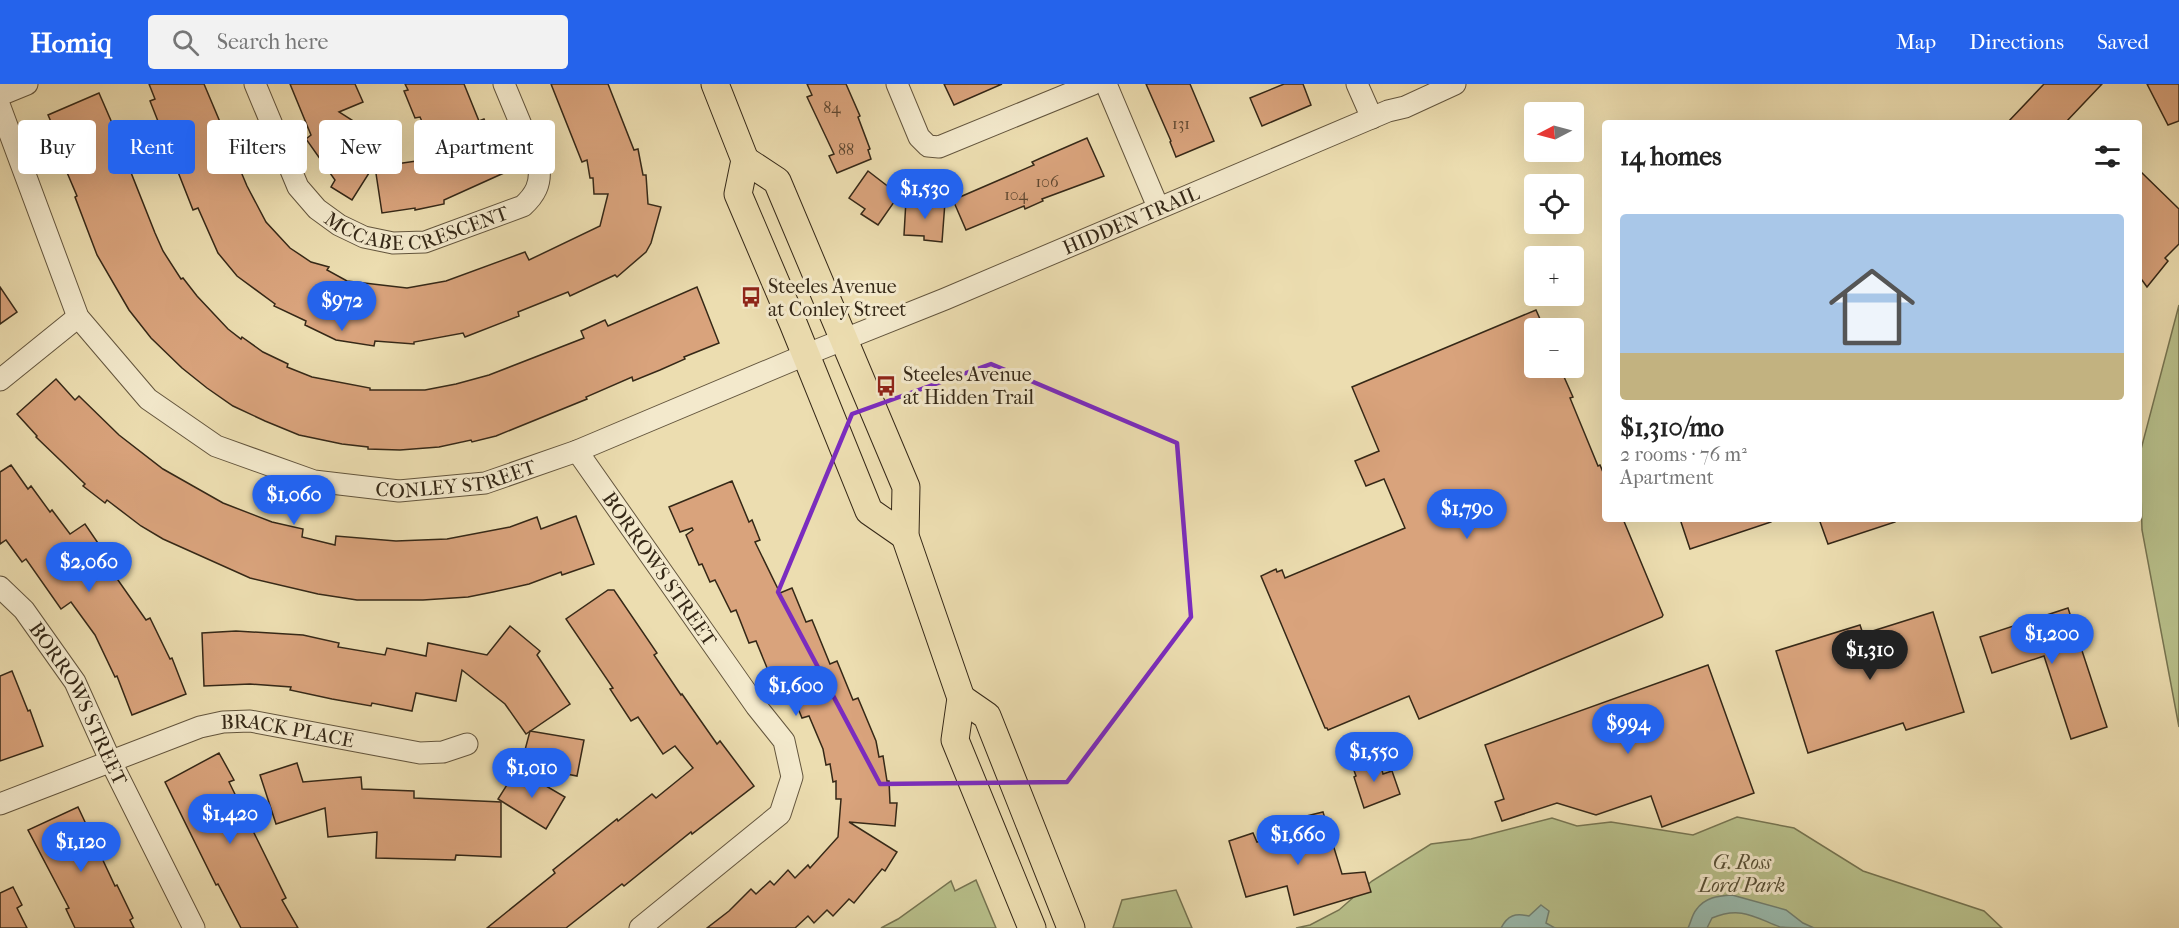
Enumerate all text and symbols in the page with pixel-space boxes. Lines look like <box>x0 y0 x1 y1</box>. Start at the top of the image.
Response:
search box <box>148 15 568 69</box>
text: Homiq <box>30 26 112 59</box>
icon: search <box>169 26 202 59</box>
text: Search here <box>217 29 328 55</box>
text: Map <box>1896 30 1936 54</box>
text: Directions <box>1969 30 2064 54</box>
text: Saved <box>2097 30 2149 54</box>
house number: 84 <box>823 98 841 117</box>
north arrow <box>1524 102 1584 162</box>
map controls <box>1524 102 1584 378</box>
house number: 131 <box>1172 114 1190 133</box>
chip: Buy <box>18 120 96 174</box>
chip: Rent <box>108 120 195 174</box>
chip: Filters <box>207 120 307 174</box>
chip: New <box>319 120 402 174</box>
chip: Apartment <box>414 120 555 174</box>
house number: 88 <box>838 140 854 159</box>
icon: filters <box>2091 140 2124 173</box>
text: 14 homes <box>1620 141 1722 172</box>
pin: $1,530 <box>876 169 974 220</box>
house number: 106 <box>1035 172 1059 191</box>
button: locate <box>1524 174 1584 234</box>
text: $1,530 <box>900 177 950 200</box>
street label: HIDDEN TRAIL <box>1059 181 1203 260</box>
house number: 104 <box>1004 185 1028 204</box>
street label: MCCABE CRESCENT <box>321 197 513 221</box>
text: MCCABE CRESCENT <box>320 201 512 255</box>
button: + <box>1524 246 1584 306</box>
icon: home <box>1818 253 1926 361</box>
place label: Steeles Avenue at Conley Street <box>768 275 906 321</box>
pin: $972 <box>306 281 378 332</box>
bus stop icon: Steeles Avenue at Conley Street <box>739 285 763 309</box>
text: $972 <box>321 289 363 312</box>
button: − <box>1524 318 1584 378</box>
place label: Steeles Avenue at Hidden Trail <box>903 363 1035 409</box>
bus stop icon: Steeles Avenue at Hidden Trail <box>874 374 898 398</box>
text: $1,310/mo <box>1620 412 1724 443</box>
text: 2 rooms · 76 m² <box>1620 443 1747 466</box>
street label: CONLEY STREET <box>374 455 539 504</box>
text: Apartment <box>1620 466 1714 489</box>
pin: $1,060 <box>245 475 343 526</box>
text: $1,060 <box>266 483 322 506</box>
street label: BORROWS STREET <box>597 488 722 651</box>
pin: $1,790 <box>1418 489 1516 540</box>
text: $1,790 <box>1441 497 1493 520</box>
pin: $2,060 <box>40 542 138 593</box>
text: $2,060 <box>60 550 118 573</box>
pin: $1,200 <box>2003 614 2101 665</box>
street label: BORROWS STREET <box>24 618 132 790</box>
text: $1,200 <box>2025 622 2079 645</box>
pin: $1,310 <box>1821 630 1919 681</box>
text: $1,310 <box>1846 638 1894 661</box>
pin: $1,600 <box>747 666 845 717</box>
text: $1,600 <box>768 674 824 697</box>
pin: $994 <box>1592 704 1664 755</box>
street label: BRACK PLACE <box>220 710 356 752</box>
text: $994 <box>1606 712 1650 735</box>
pin: $1,550 <box>1325 732 1423 783</box>
text: $1,550 <box>1349 740 1399 763</box>
pin: $1,010 <box>483 748 581 799</box>
text: $1,010 <box>506 756 558 779</box>
pin: $1,420 <box>181 794 279 845</box>
text: $1,420 <box>202 802 258 825</box>
pin: $1,660 <box>1249 815 1347 866</box>
pin: $1,120 <box>32 822 130 873</box>
text: $1,660 <box>1271 823 1325 846</box>
text: $1,120 <box>56 830 106 853</box>
park label: G. Ross Lord Park <box>1697 851 1785 897</box>

